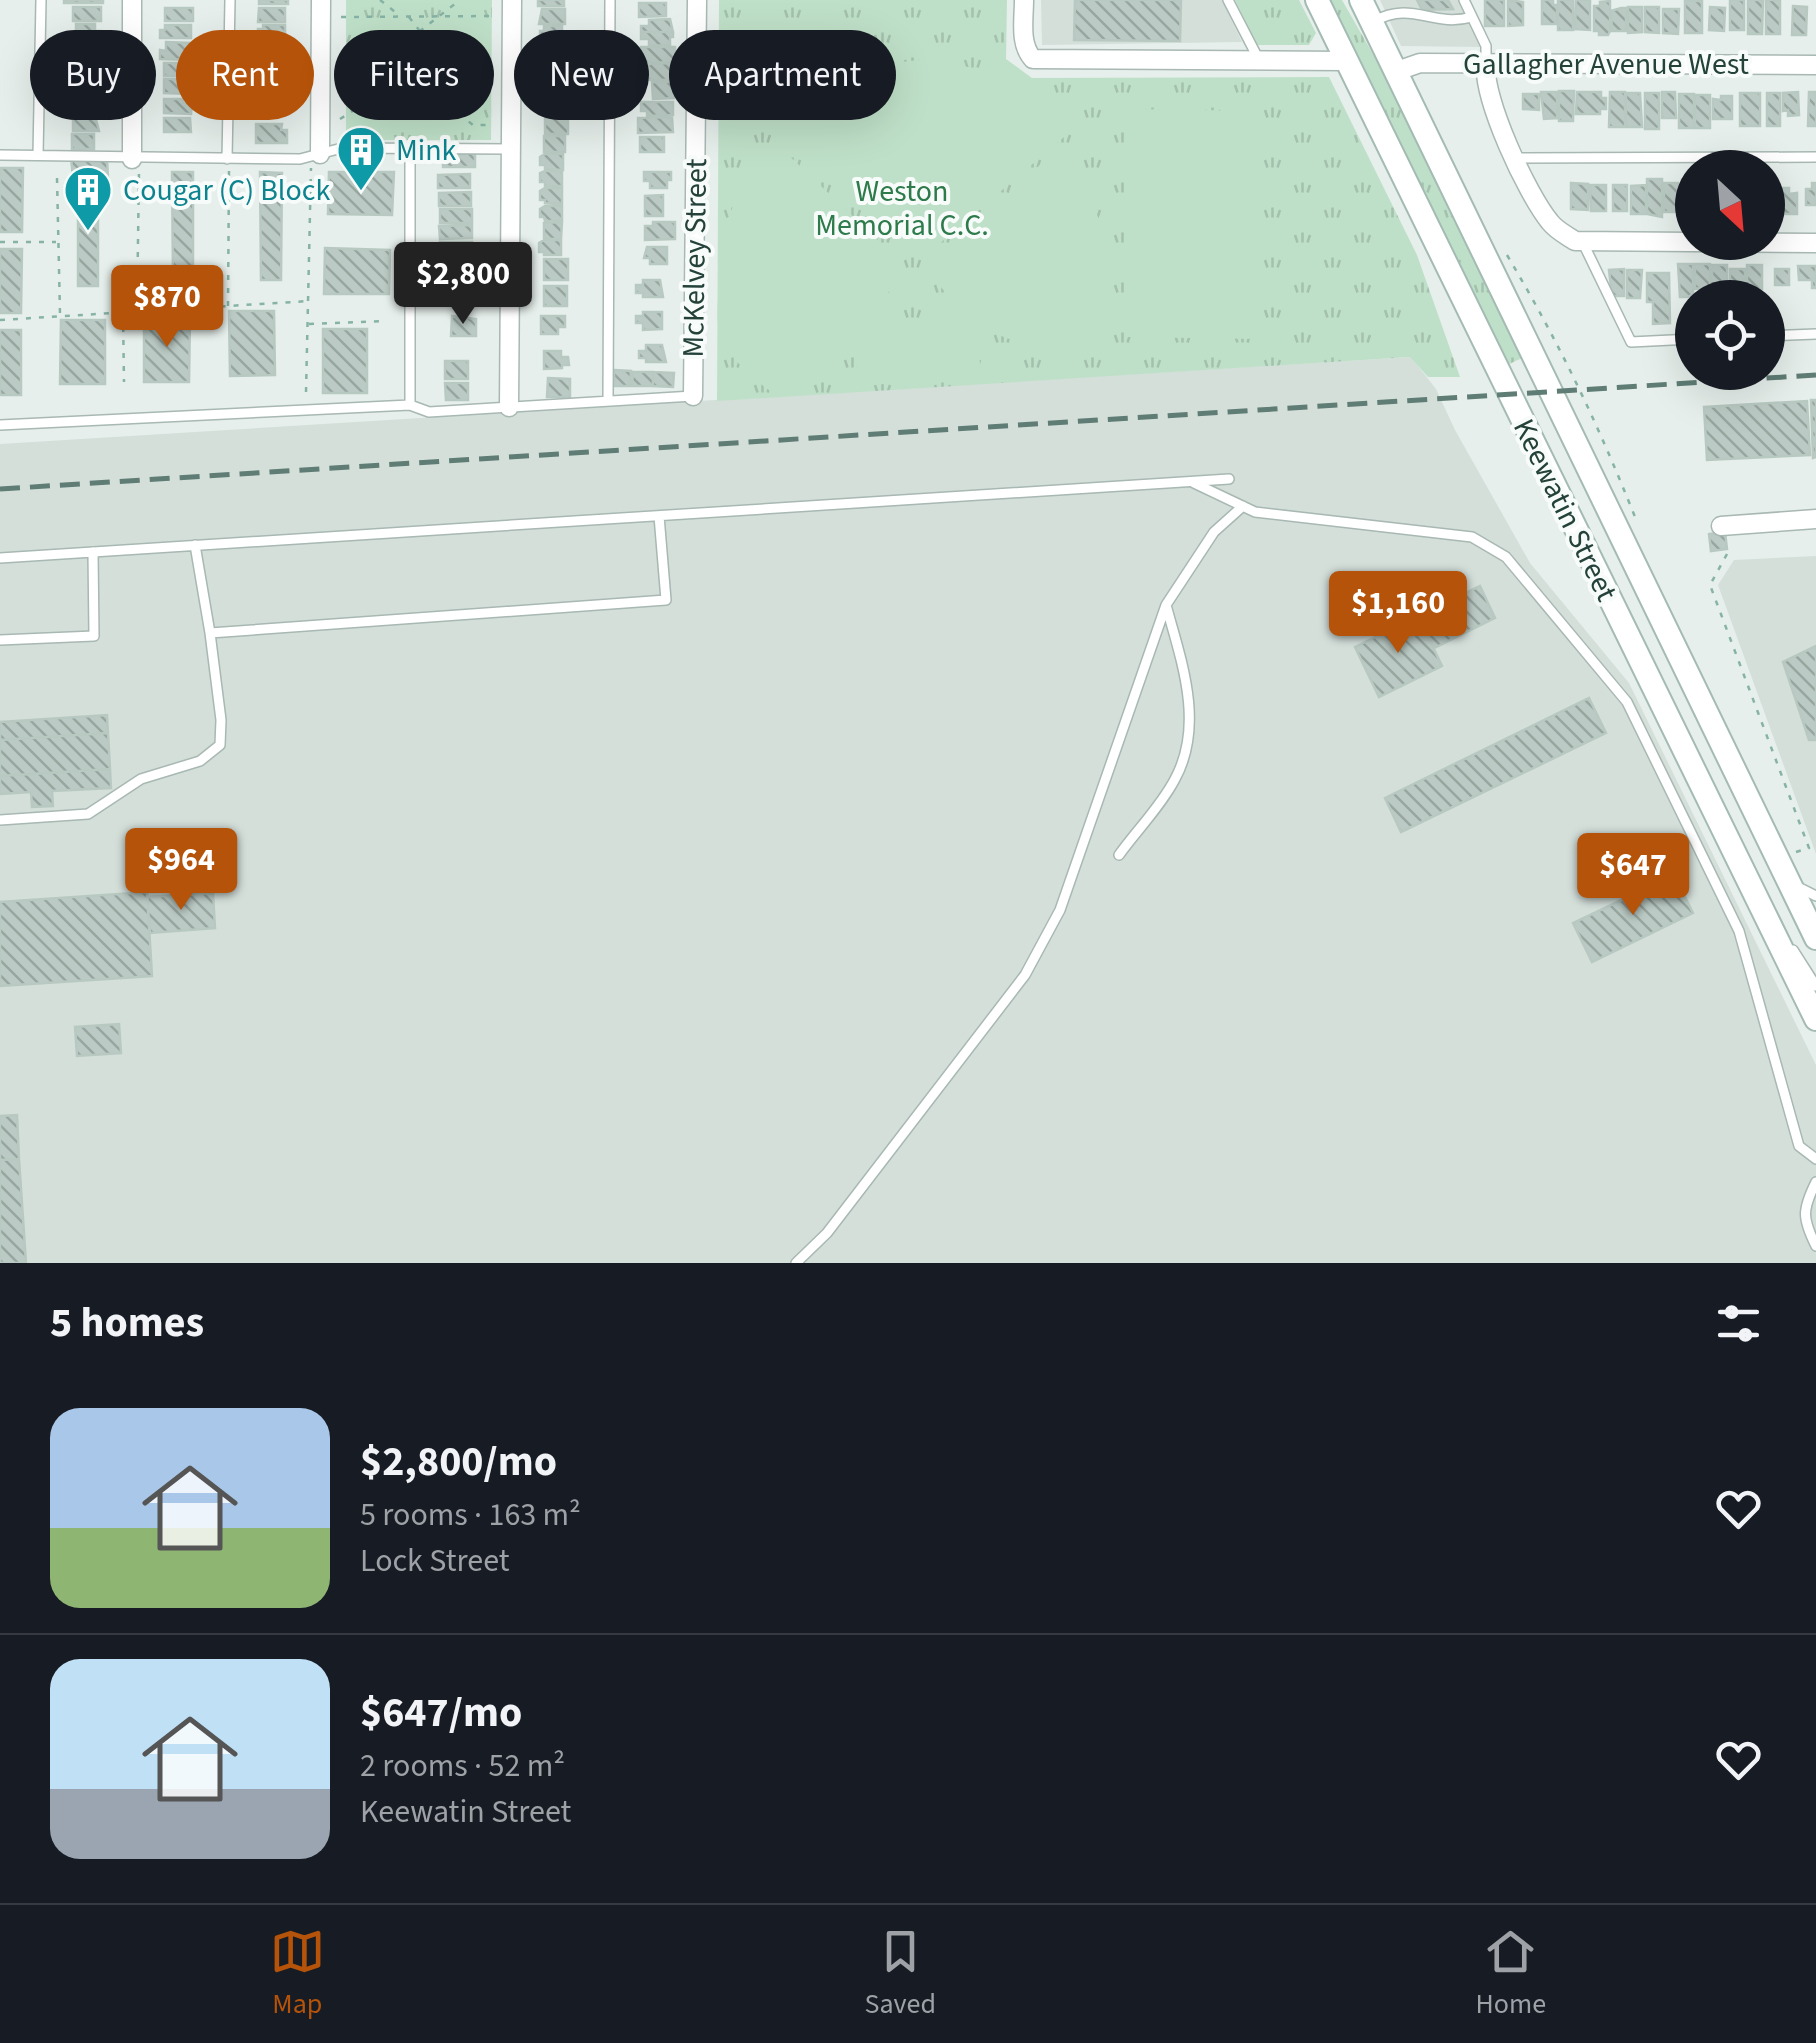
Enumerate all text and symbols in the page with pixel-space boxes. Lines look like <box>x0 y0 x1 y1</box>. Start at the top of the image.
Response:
chip: Buy <box>30 30 156 120</box>
chip: Rent <box>176 30 314 120</box>
chip: Filters <box>334 30 494 120</box>
chip: New <box>514 30 649 120</box>
chip: Apartment <box>669 30 896 120</box>
street label: Gallagher Avenue West <box>1463 43 1749 86</box>
building icon: Mink <box>335 124 387 192</box>
place label: Mink <box>396 129 457 172</box>
north arrow <box>1675 150 1785 260</box>
map controls <box>1675 150 1785 390</box>
street label: McKelvey Street <box>672 158 718 358</box>
building icon: Cougar (C) Block <box>62 164 114 232</box>
place label: Cougar (C) Block <box>123 169 330 212</box>
park label: Weston Memorial C.C. <box>815 170 989 247</box>
pin: $2,800 <box>382 242 544 327</box>
text: $2,800 <box>416 251 510 297</box>
pin: $870 <box>108 265 226 350</box>
text: $870 <box>133 274 201 320</box>
button: locate <box>1675 280 1785 390</box>
street label: Keewatin Street <box>1502 412 1628 608</box>
pin: $1,160 <box>1317 571 1479 656</box>
text: $1,160 <box>1351 580 1445 626</box>
pin: $964 <box>122 828 240 913</box>
pin: $647 <box>1574 833 1692 918</box>
text: $964 <box>147 837 215 883</box>
text: $647 <box>1599 842 1667 888</box>
text: 5 homes <box>50 1293 204 1353</box>
icon: filters <box>1711 1296 1766 1351</box>
text: $2,800/mo <box>360 1432 557 1492</box>
icon: home <box>130 1448 250 1568</box>
icon: heart <box>1711 1481 1766 1536</box>
text: 5 rooms · 163 m² <box>360 1492 581 1538</box>
text: Lock Street <box>360 1538 510 1584</box>
text: $647/mo <box>360 1683 522 1743</box>
icon: home <box>130 1699 250 1819</box>
icon: heart <box>1711 1732 1766 1787</box>
text: 2 rooms · 52 m² <box>360 1743 565 1789</box>
text: Keewatin Street <box>360 1789 571 1835</box>
tab: Map <box>270 1924 325 2024</box>
tab: Saved <box>864 1924 936 2024</box>
tab: Home <box>1476 1924 1546 2024</box>

